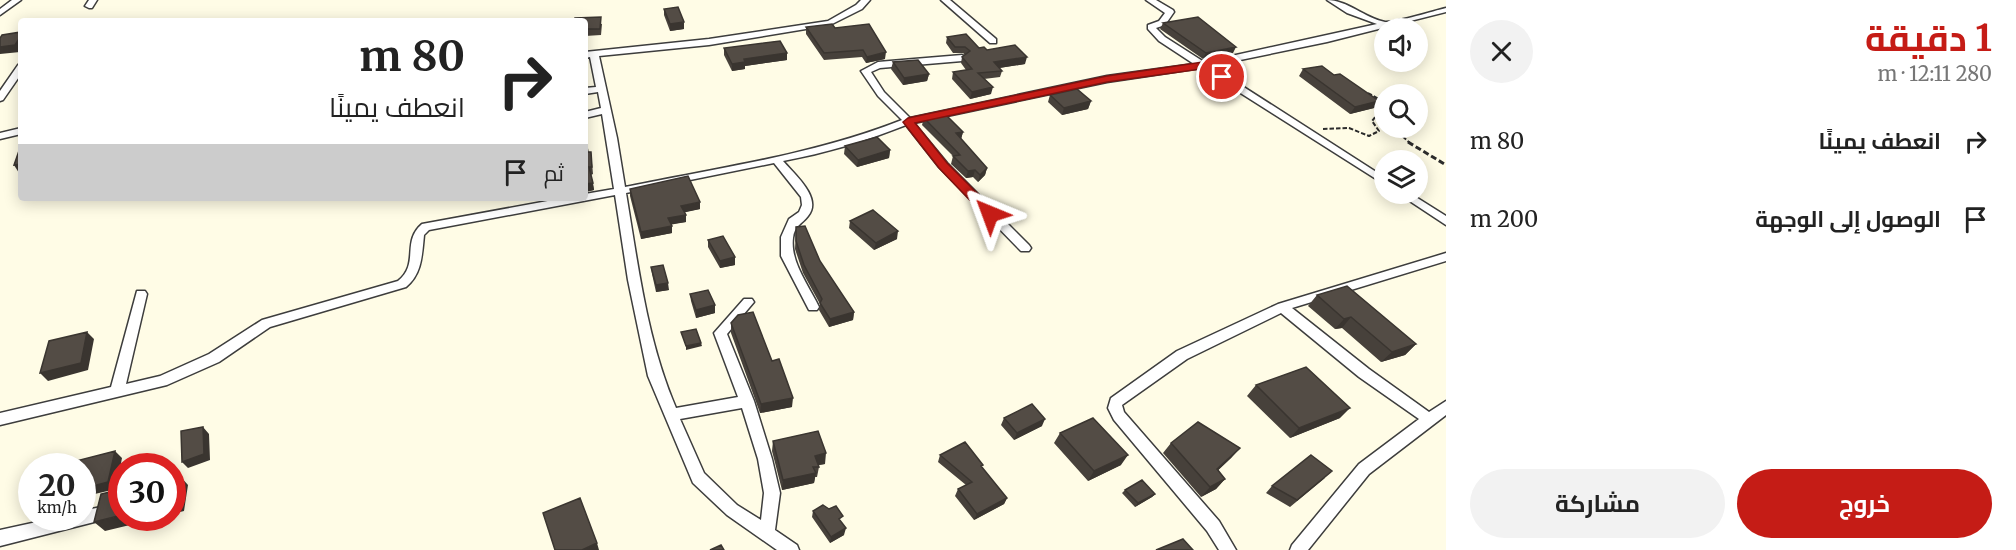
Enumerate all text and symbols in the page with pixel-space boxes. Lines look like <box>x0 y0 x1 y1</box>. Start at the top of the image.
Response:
text: 1 دقيقة <box>1865 16 1992 61</box>
map controls <box>1374 18 1428 204</box>
button: sound <box>1374 18 1428 72</box>
button: close <box>1470 20 1533 83</box>
text: 80 m <box>359 30 465 82</box>
icon: right <box>486 42 564 120</box>
pin <box>1196 51 1247 102</box>
icon: arrive <box>1205 60 1238 93</box>
text: 280 m · 12:11 <box>1877 61 1992 86</box>
button: search <box>1374 84 1428 138</box>
text: انعطف يمينًا <box>329 90 465 124</box>
icon: right <box>1959 125 1992 158</box>
text: 80 m <box>1470 127 1524 155</box>
text: انعطف يمينًا <box>1819 127 1941 155</box>
button: layers <box>1374 150 1428 204</box>
icon: arrive <box>499 156 532 189</box>
text: ثم <box>544 159 564 187</box>
position arrow <box>958 182 1022 246</box>
icon: arrive <box>1959 203 1992 236</box>
text: 200 m <box>1470 205 1538 233</box>
text: الوصول إلى الوجهة <box>1755 205 1941 233</box>
speed limit sign: 30 <box>108 453 186 531</box>
text: 20 <box>38 466 76 504</box>
button: مشاركة <box>1470 469 1725 538</box>
button: خروج <box>1737 469 1992 538</box>
text: km/h <box>37 498 77 517</box>

